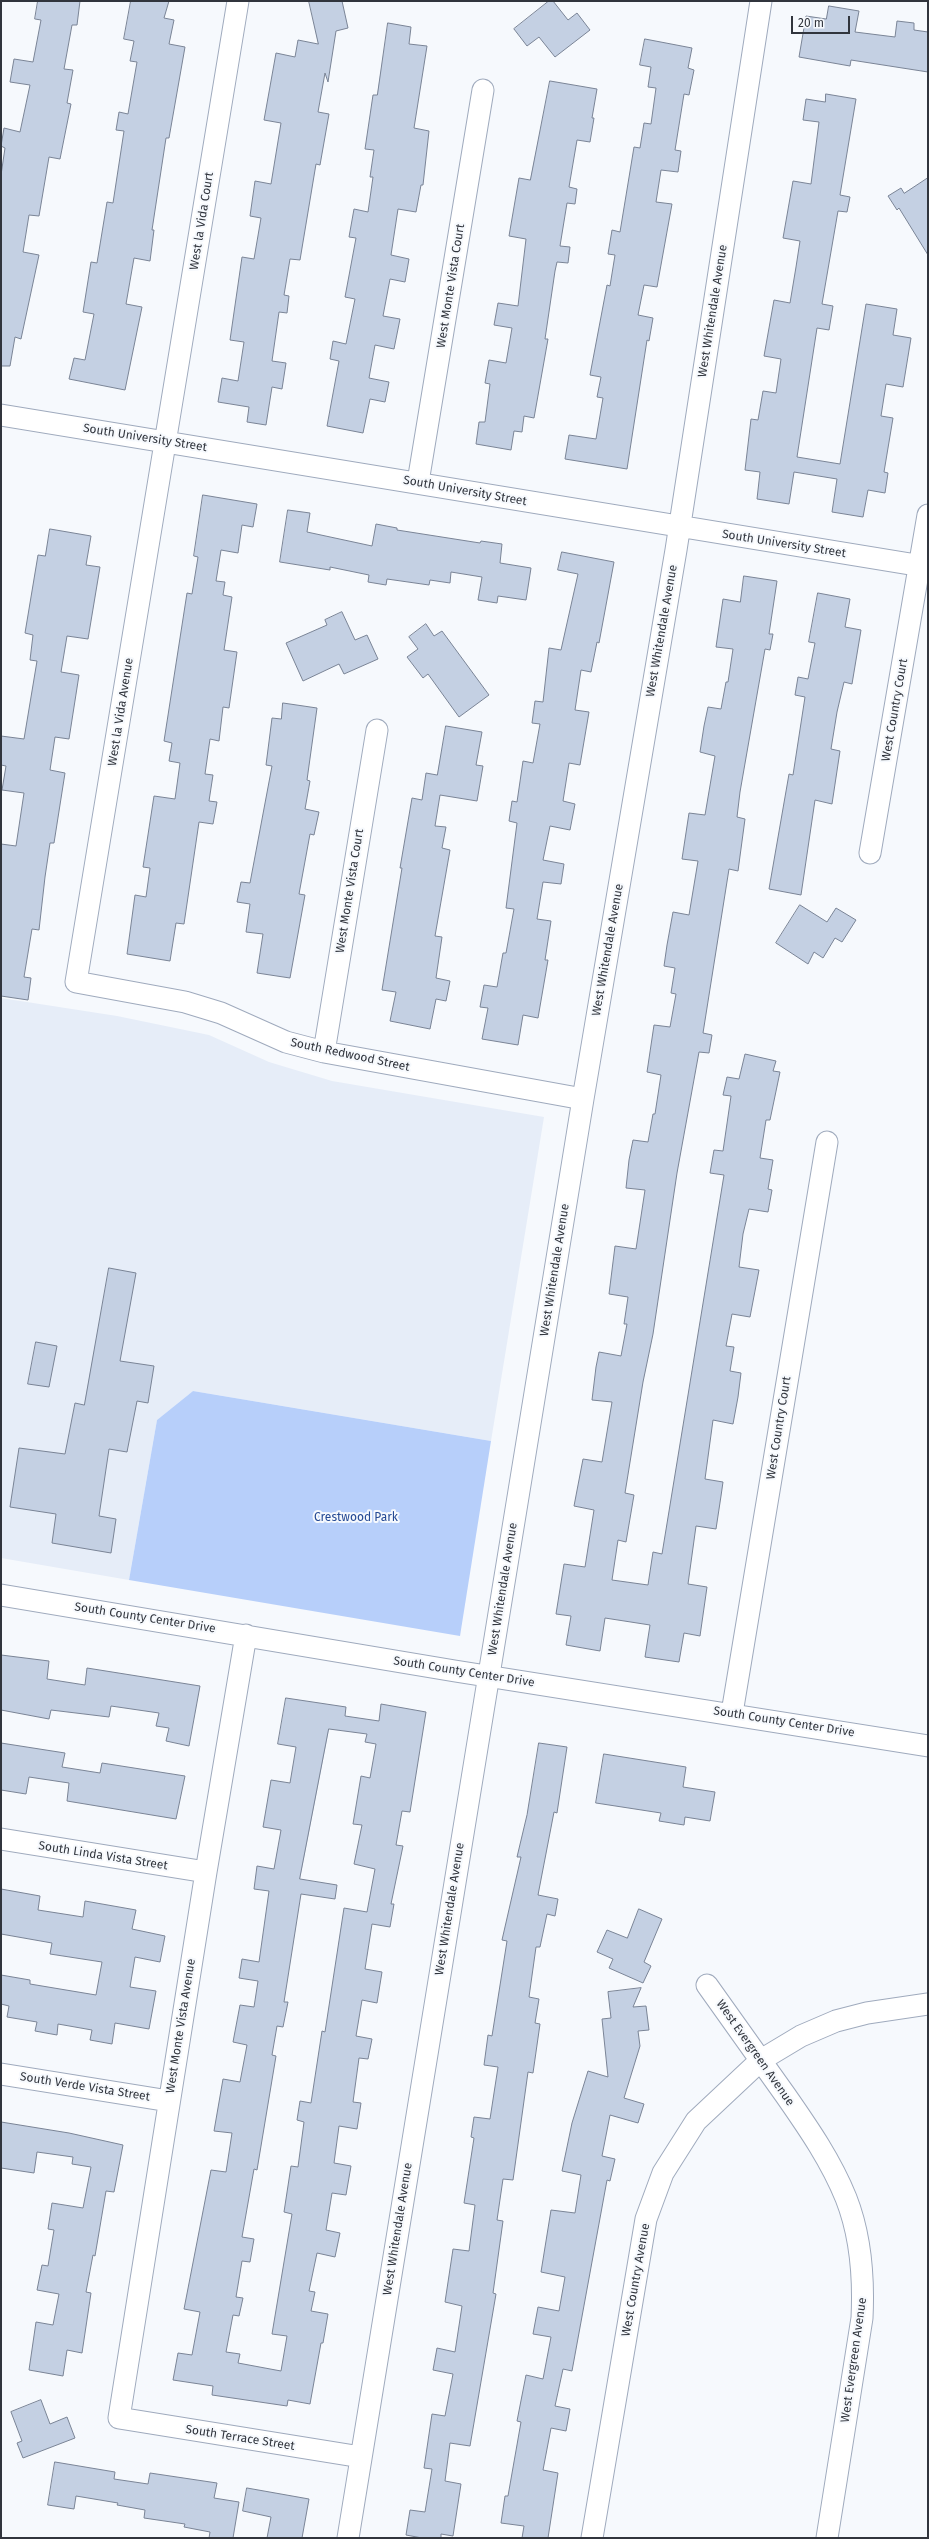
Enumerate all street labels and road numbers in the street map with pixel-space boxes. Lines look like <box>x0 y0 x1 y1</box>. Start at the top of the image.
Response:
street label: West la Vida Court <box>187 171 217 271</box>
street label: West Monte Vista Court <box>434 223 468 349</box>
street label: West Whitendale Avenue <box>695 244 731 378</box>
street label: South University Street <box>82 421 208 455</box>
street label: South University Street <box>402 473 528 509</box>
street label: South University Street <box>721 527 847 561</box>
street label: West Whitendale Avenue <box>643 564 681 698</box>
street label: West la Vida Avenue <box>105 657 137 767</box>
street label: West Country Court <box>879 657 911 763</box>
street label: West Monte Vista Court <box>333 828 367 954</box>
street label: West Whitendale Avenue <box>589 883 627 1017</box>
street label: South Redwood Street <box>289 1035 411 1075</box>
street label: West Whitendale Avenue <box>537 1203 573 1337</box>
street label: West Country Court <box>764 1375 794 1481</box>
street label: West Whitendale Avenue <box>485 1522 521 1656</box>
street label: South County Center Drive <box>73 1600 217 1636</box>
street label: South County Center Drive <box>392 1654 536 1690</box>
street label: South County Center Drive <box>712 1704 856 1740</box>
street label: South Linda Vista Street <box>37 1839 169 1873</box>
street label: West Whitendale Avenue <box>432 1842 468 1976</box>
street label: West Monte Vista Avenue <box>163 1958 199 2094</box>
street label: West Evergreen Avenue <box>713 1997 797 2109</box>
street label: South Verde Vista Street <box>19 2070 151 2104</box>
street label: West Whitendale Avenue <box>380 2162 416 2296</box>
street label: West Country Avenue <box>619 2222 653 2338</box>
street label: West Evergreen Avenue <box>838 2297 870 2423</box>
street label: South Terrace Street <box>184 2422 296 2454</box>

